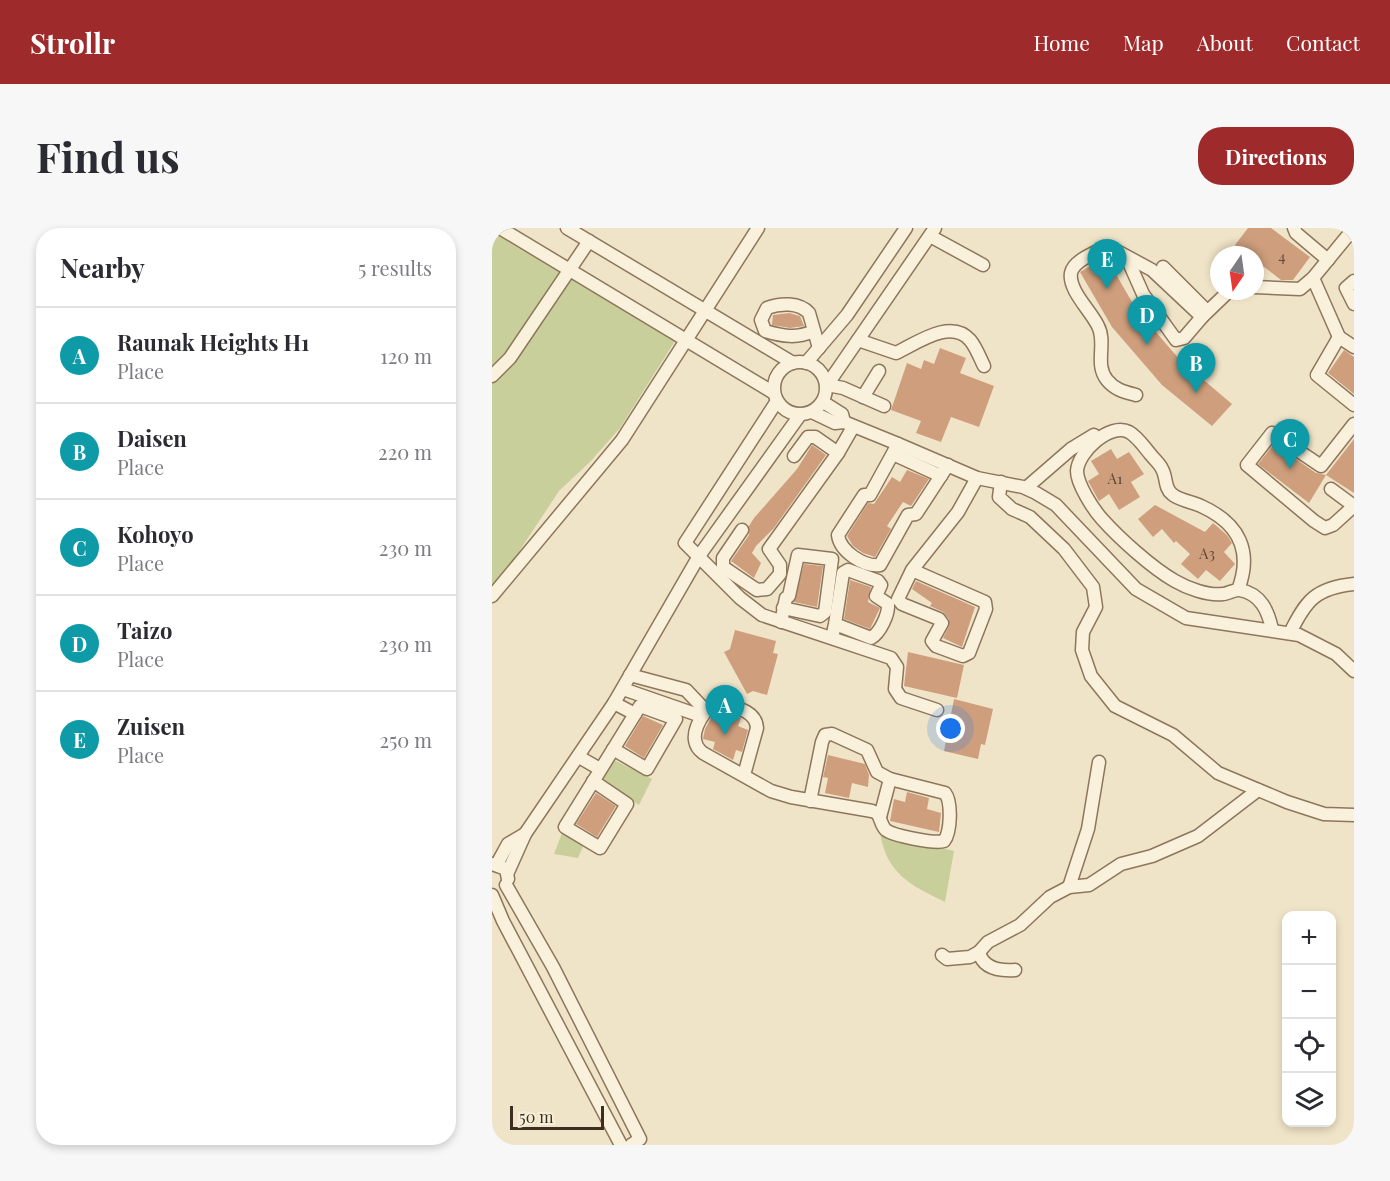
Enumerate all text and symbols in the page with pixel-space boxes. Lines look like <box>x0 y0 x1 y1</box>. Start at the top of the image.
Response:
text: Strollr <box>30 24 115 61</box>
text: Home <box>1034 28 1090 56</box>
text: Map <box>1123 28 1164 56</box>
text: About <box>1197 28 1253 56</box>
text: Contact <box>1286 28 1360 56</box>
button: Directions <box>1198 127 1354 185</box>
text: Find us <box>36 128 180 184</box>
pin: E <box>1088 239 1126 289</box>
north arrow <box>1210 246 1264 300</box>
house number: 4 <box>1278 246 1286 266</box>
text: Nearby <box>60 250 145 285</box>
text: 5 results <box>358 254 432 281</box>
pin: D <box>1128 296 1166 345</box>
text: Raunak Heights H1 <box>117 327 310 357</box>
text: A <box>73 342 86 369</box>
text: 120 m <box>380 342 432 369</box>
pin: B <box>1176 344 1216 393</box>
text: Place <box>117 357 164 384</box>
pin: C <box>1270 420 1310 469</box>
text: Daisen <box>117 423 187 453</box>
text: B <box>73 438 86 465</box>
text: 220 m <box>378 438 432 465</box>
text: Place <box>117 453 164 480</box>
house number: A1 <box>1106 468 1123 488</box>
text: Kohoyo <box>117 519 194 549</box>
text: C <box>72 534 87 561</box>
text: 230 m <box>379 534 432 561</box>
house number: A3 <box>1198 543 1215 563</box>
text: Place <box>117 549 164 576</box>
text: Taizo <box>117 615 172 645</box>
text: D <box>72 630 87 657</box>
text: 230 m <box>379 630 432 657</box>
text: Place <box>117 645 164 672</box>
pin: A <box>706 686 744 735</box>
text: Zuisen <box>117 711 185 741</box>
your location <box>936 714 965 743</box>
text: E <box>73 726 86 753</box>
text: 250 m <box>379 726 432 753</box>
text: Place <box>117 741 164 768</box>
map controls <box>1282 911 1336 1127</box>
button: + <box>1282 911 1336 965</box>
button: − <box>1282 965 1336 1019</box>
button: locate <box>1282 1019 1336 1073</box>
button: layers <box>1282 1073 1336 1127</box>
scale bar <box>510 1103 604 1130</box>
text: 50 m <box>519 1106 553 1127</box>

